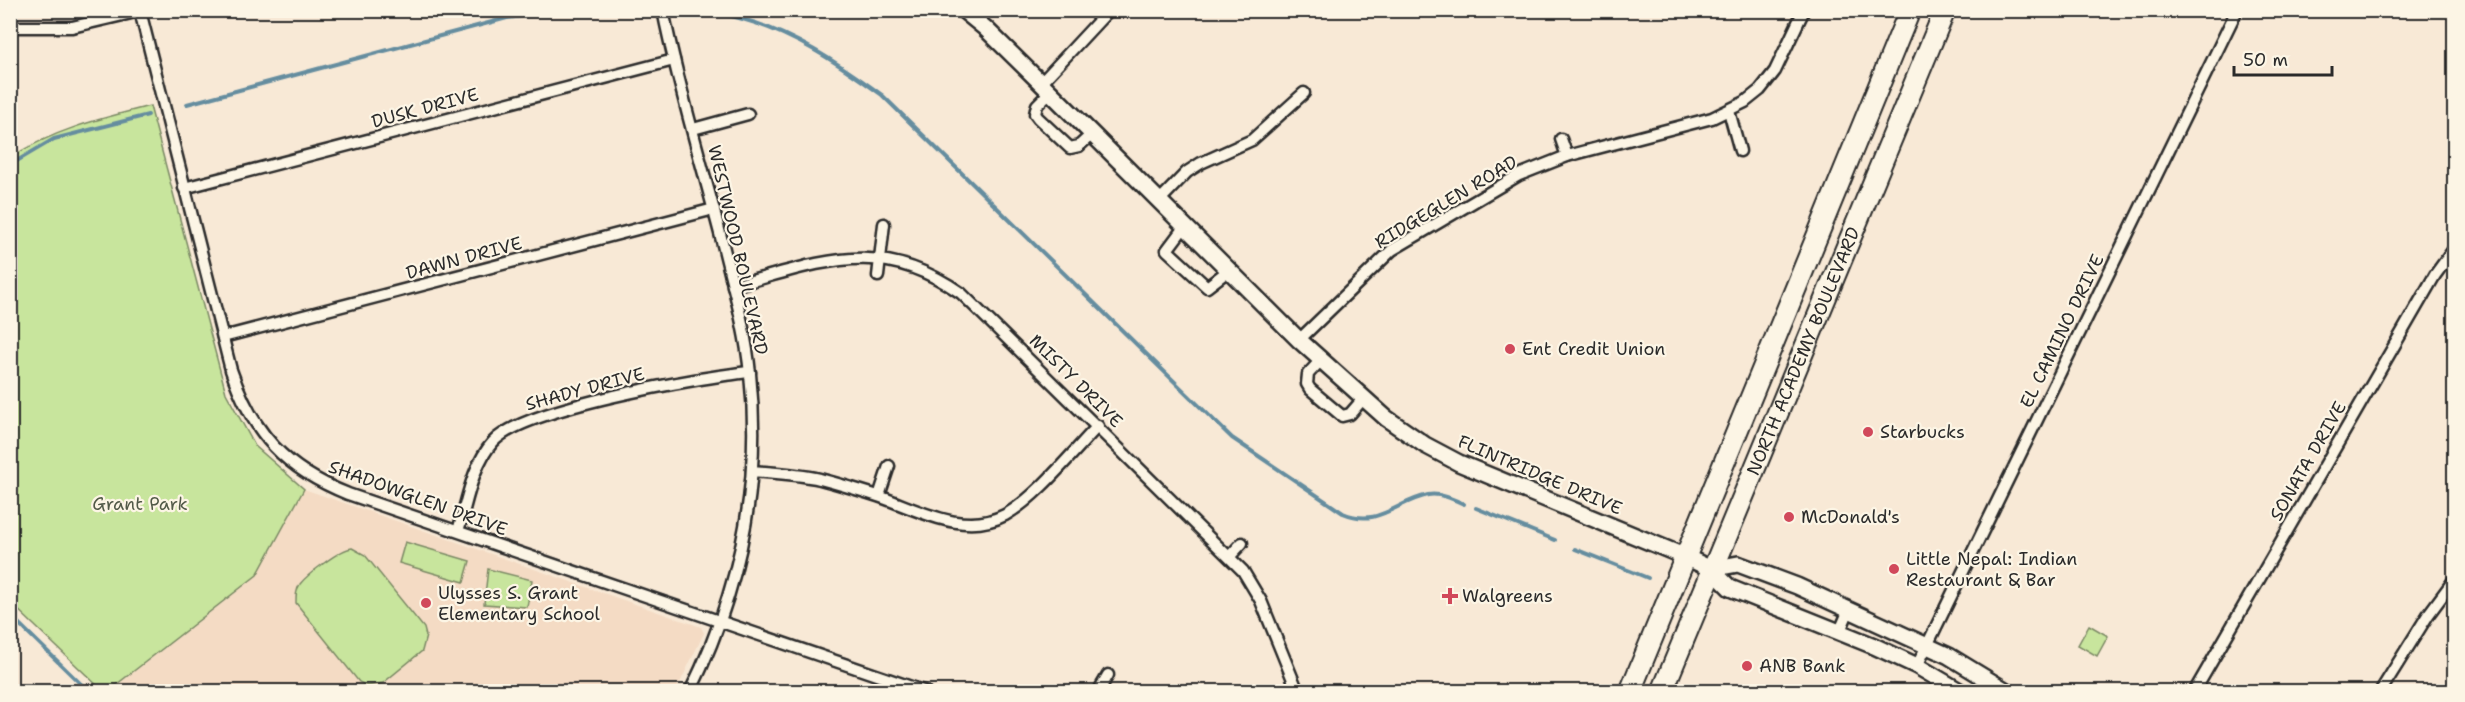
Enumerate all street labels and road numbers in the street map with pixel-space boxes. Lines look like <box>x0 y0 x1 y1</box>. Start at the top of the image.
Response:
street label: DUSK DRIVE <box>369 82 481 134</box>
street label: WESTWOOD BOULEVARD <box>702 143 774 357</box>
street label: RIDGEGLEN ROAD <box>1370 150 1522 254</box>
street label: NORTH ACADEMY BOULEVARD <box>1741 223 1866 479</box>
street label: DAWN DRIVE <box>403 231 525 285</box>
street label: EL CAMINO DRIVE <box>2014 250 2110 412</box>
street label: MISTY DRIVE <box>1024 329 1128 433</box>
street label: SHADY DRIVE <box>523 362 647 416</box>
street label: SONATA DRIVE <box>2264 397 2352 525</box>
street label: FLINTRIDGE DRIVE <box>1454 430 1626 520</box>
street label: SHADOWGLEN DRIVE <box>325 454 511 542</box>

